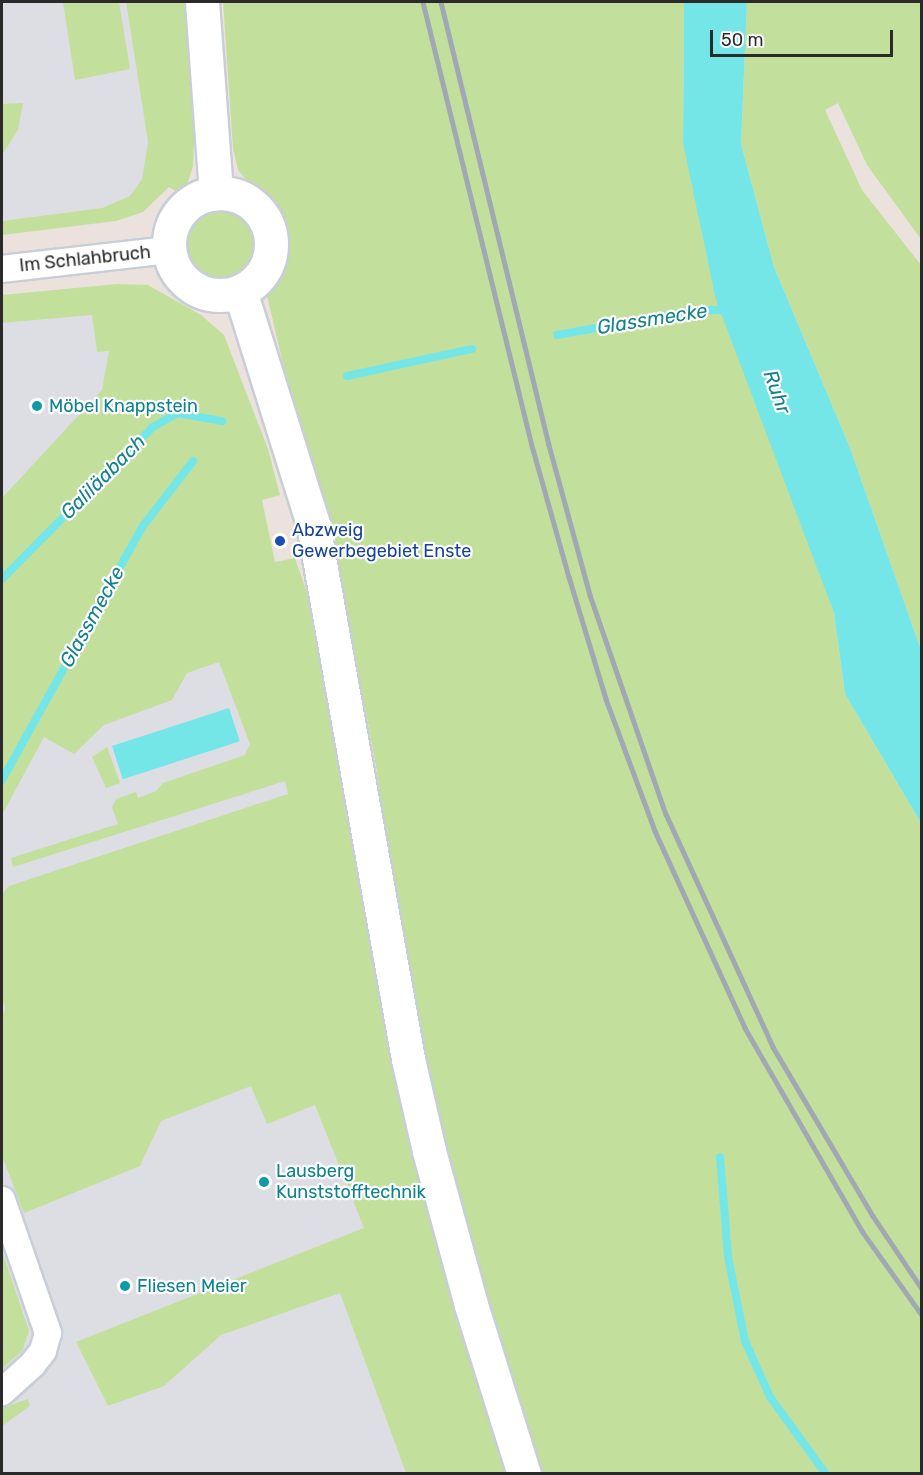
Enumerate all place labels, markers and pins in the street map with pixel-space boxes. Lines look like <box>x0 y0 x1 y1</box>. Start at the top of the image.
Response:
place label: Möbel Knappstein <box>49 395 198 417</box>
marker: Möbel Knappstein <box>30 399 44 413</box>
place label: Abzweig Gewerbegebiet Enste <box>292 520 471 562</box>
marker: Abzweig Gewerbegebiet Enste <box>273 534 287 548</box>
place label: Lausberg Kunststofftechnik <box>276 1161 426 1204</box>
marker: Lausberg Kunststofftechnik <box>257 1175 271 1189</box>
place label: Fliesen Meier <box>137 1275 247 1297</box>
marker: Fliesen Meier <box>118 1279 132 1293</box>

